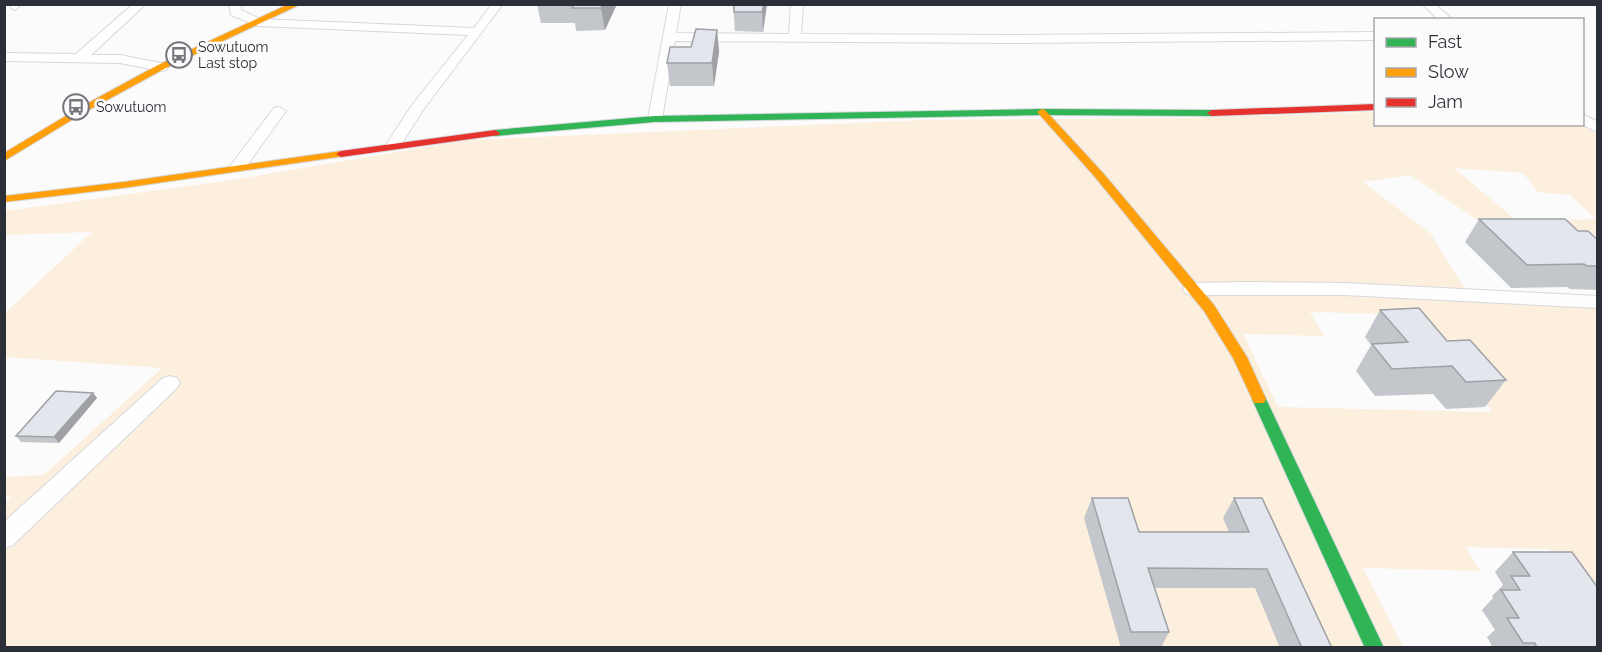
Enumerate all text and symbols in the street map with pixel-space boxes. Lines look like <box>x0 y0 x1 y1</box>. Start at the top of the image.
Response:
legend <box>1374 18 1584 126</box>
text: Fast <box>1428 31 1462 52</box>
place label: Sowutuom Last stop <box>198 39 268 71</box>
bus stop icon: Sowutuom Last stop <box>164 40 194 70</box>
text: Slow <box>1428 61 1469 82</box>
text: Jam <box>1428 91 1463 112</box>
bus stop icon: Sowutuom <box>61 92 91 122</box>
place label: Sowutuom <box>96 99 166 115</box>

